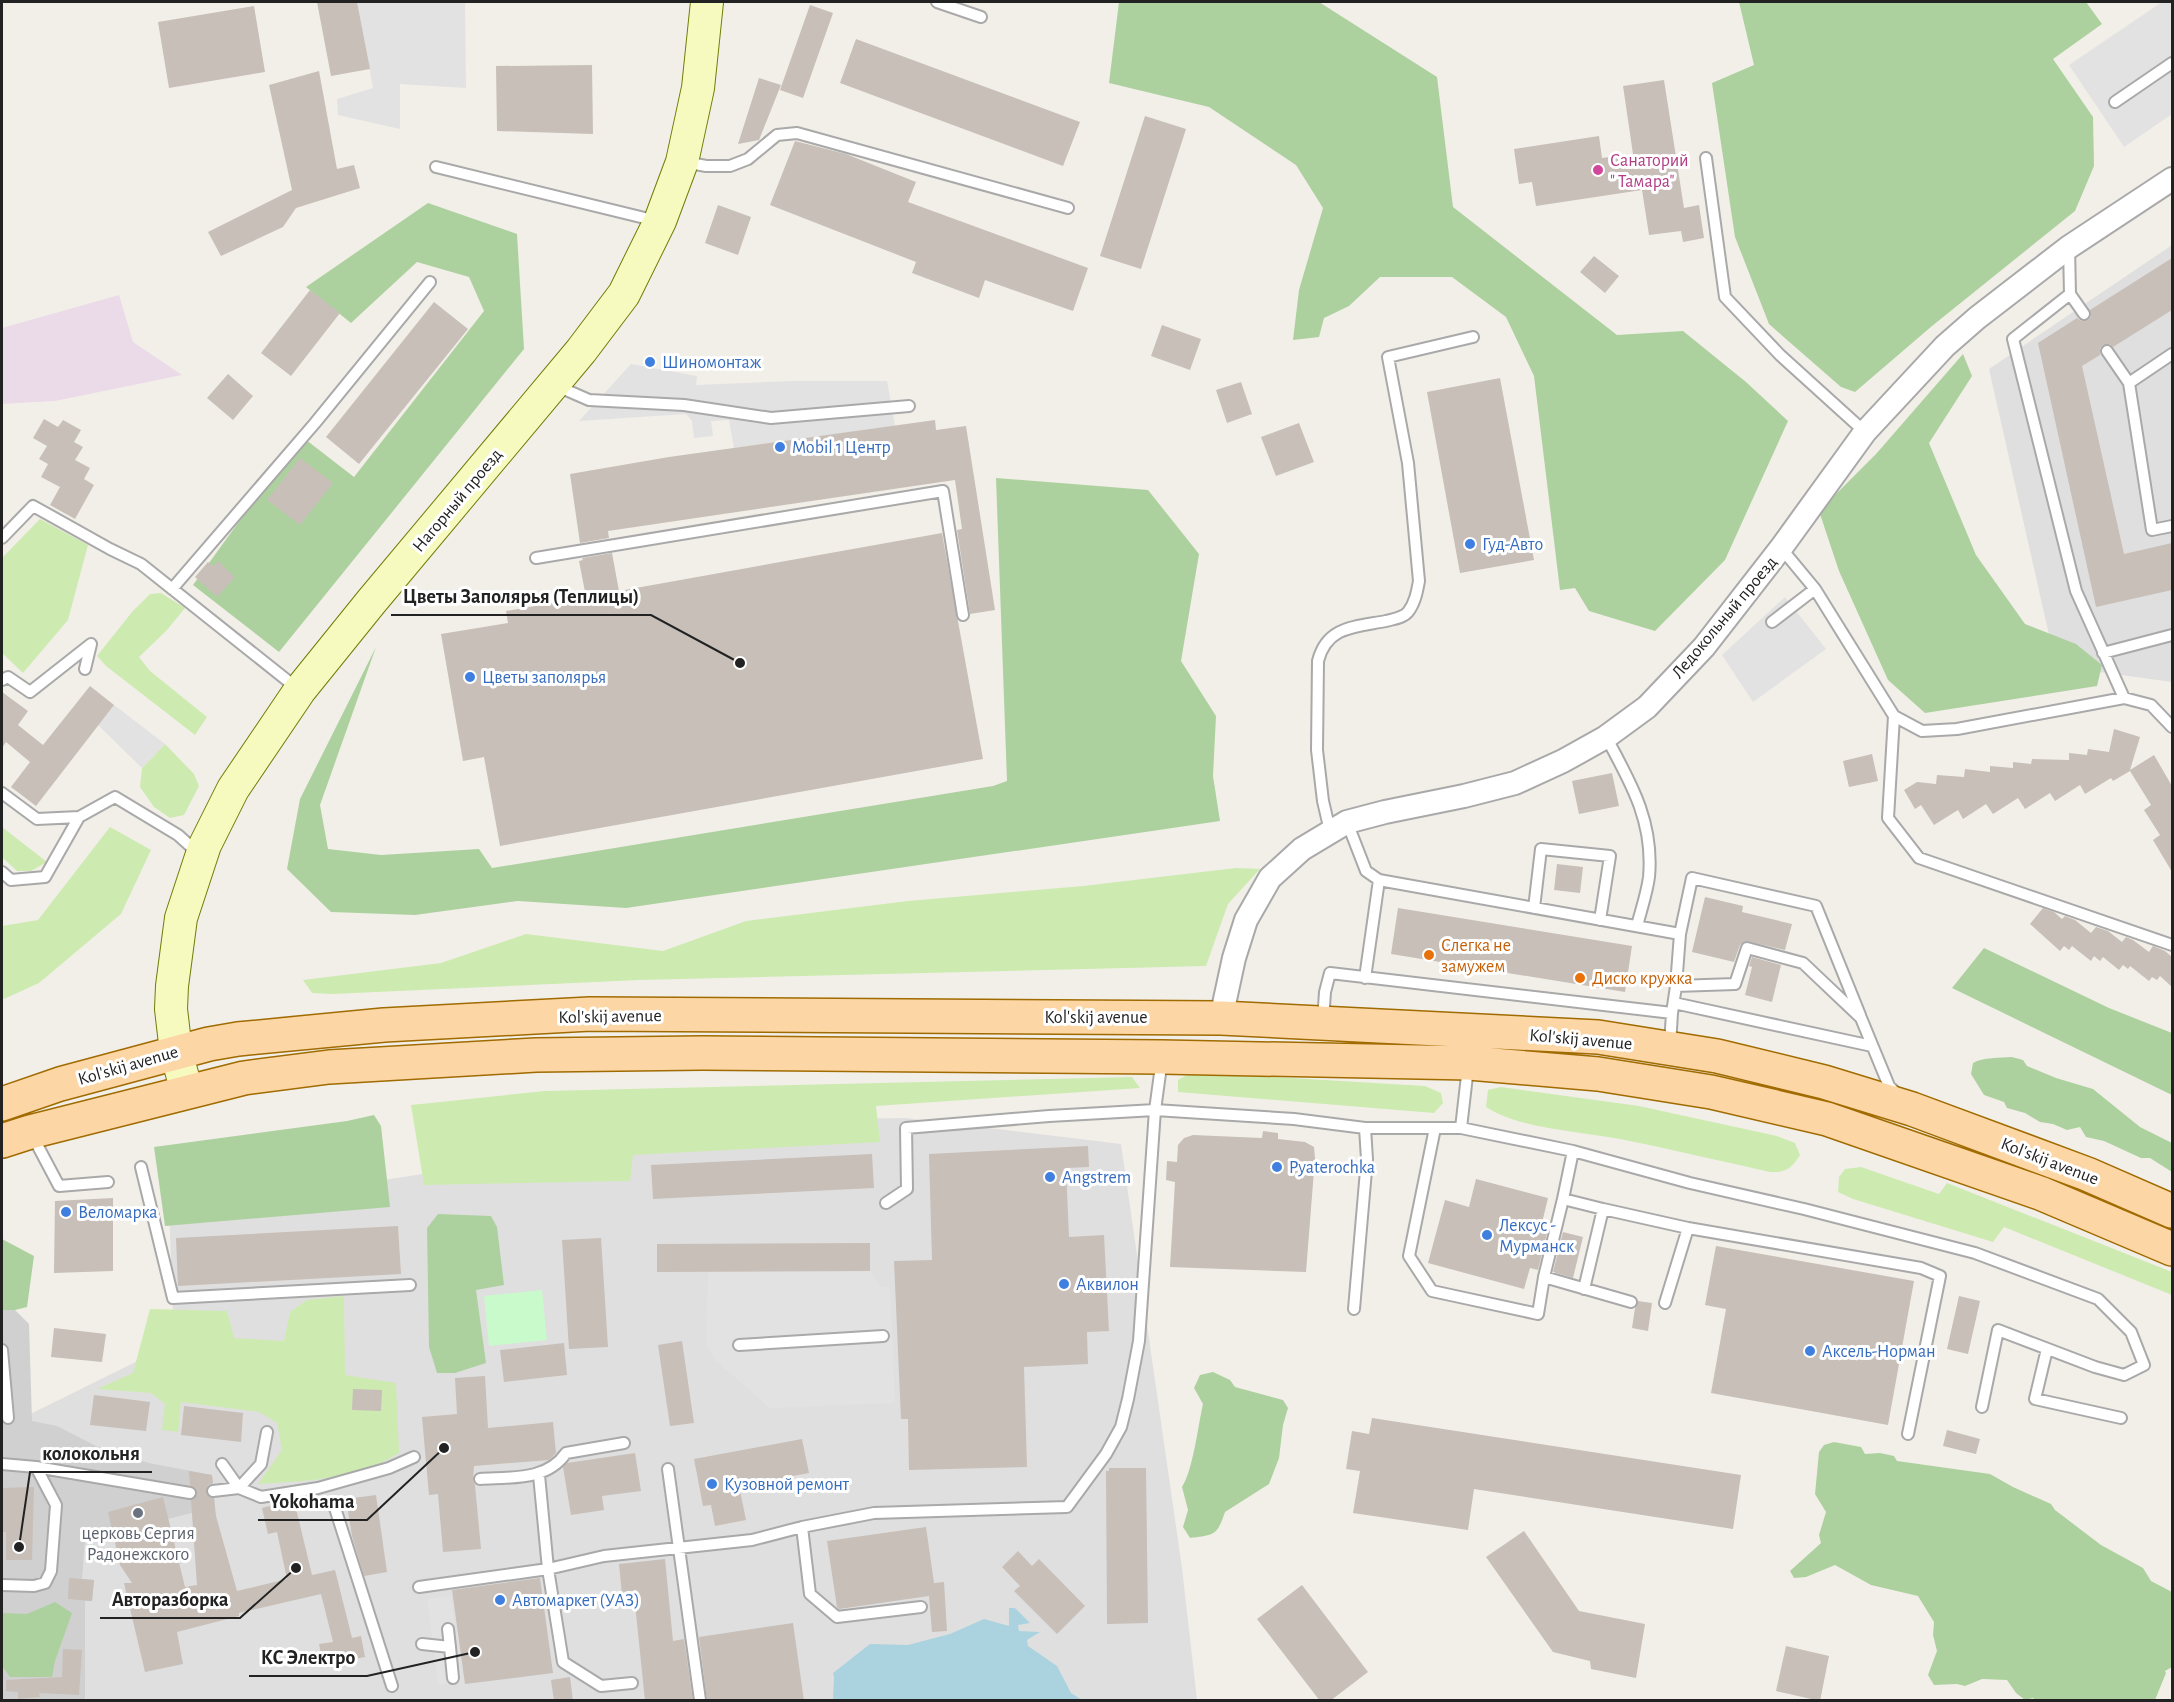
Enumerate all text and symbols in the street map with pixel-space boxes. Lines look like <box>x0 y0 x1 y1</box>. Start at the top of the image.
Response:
place label: Санаторий " Тамара" <box>1610 152 1689 191</box>
marker: Санаторий " Тамара" <box>1591 163 1605 177</box>
place label: Шиномонтаж <box>662 354 762 372</box>
marker: Шиномонтаж <box>643 355 657 369</box>
place label: Mobil 1 Центр <box>792 439 891 457</box>
marker: Mobil 1 Центр <box>773 440 787 454</box>
street label: Нагорный проезд <box>410 446 506 556</box>
place label: Гуд-Авто <box>1482 536 1543 554</box>
marker: Гуд-Авто <box>1463 537 1477 551</box>
street label: Ледокольный проезд <box>1669 553 1781 682</box>
callout: Цветы Заполярья (Теплицы) <box>391 577 651 615</box>
text: Цветы Заполярья (Теплицы) <box>403 587 639 607</box>
place label: Цветы заполярья <box>482 669 606 687</box>
marker: Цветы заполярья <box>463 670 477 684</box>
place label: Слегка не замужем <box>1441 937 1511 976</box>
marker: Слегка не замужем <box>1422 948 1436 962</box>
place label: Диско кружка <box>1592 970 1692 988</box>
marker: Диско кружка <box>1573 971 1587 985</box>
street label: Kol'skij avenue <box>558 1007 662 1027</box>
street label: Kol'skij avenue <box>1044 1009 1148 1027</box>
street label: Kol'skij avenue <box>1529 1027 1633 1053</box>
street label: Kol'skij avenue <box>76 1043 180 1089</box>
street label: Kol'skij avenue <box>1998 1135 2101 1189</box>
place label: Pyaterochka <box>1289 1159 1375 1177</box>
marker: Pyaterochka <box>1270 1160 1284 1174</box>
place label: Angstrem <box>1062 1169 1131 1187</box>
marker: Angstrem <box>1043 1170 1057 1184</box>
place label: Веломарка <box>78 1204 158 1222</box>
marker: Веломарка <box>59 1205 73 1219</box>
place label: Лексус - Мурманск <box>1499 1217 1575 1256</box>
marker: Лексус - Мурманск <box>1480 1228 1494 1242</box>
place label: Аквилон <box>1076 1276 1139 1294</box>
marker: Аквилон <box>1057 1277 1071 1291</box>
place label: Аксель-Норман <box>1822 1343 1936 1361</box>
marker: Аксель-Норман <box>1803 1344 1817 1358</box>
callout: колокольня <box>30 1434 152 1472</box>
text: колокольня <box>42 1444 140 1464</box>
place label: Кузовной ремонт <box>724 1476 850 1494</box>
marker: Кузовной ремонт <box>705 1477 719 1491</box>
callout: Yokohama <box>258 1482 367 1520</box>
text: Yokohama <box>269 1492 355 1512</box>
marker: церковь Сергия Радонежского <box>131 1506 145 1520</box>
place label: церковь Сергия Радонежского <box>81 1525 195 1564</box>
callout: Авторазборка <box>100 1580 240 1618</box>
text: Авторазборка <box>112 1590 229 1610</box>
place label: Автомаркет (УАЗ) <box>512 1592 640 1610</box>
marker: Автомаркет (УАЗ) <box>493 1593 507 1607</box>
callout: КС Электро <box>249 1638 367 1676</box>
text: КС Электро <box>261 1648 356 1668</box>

